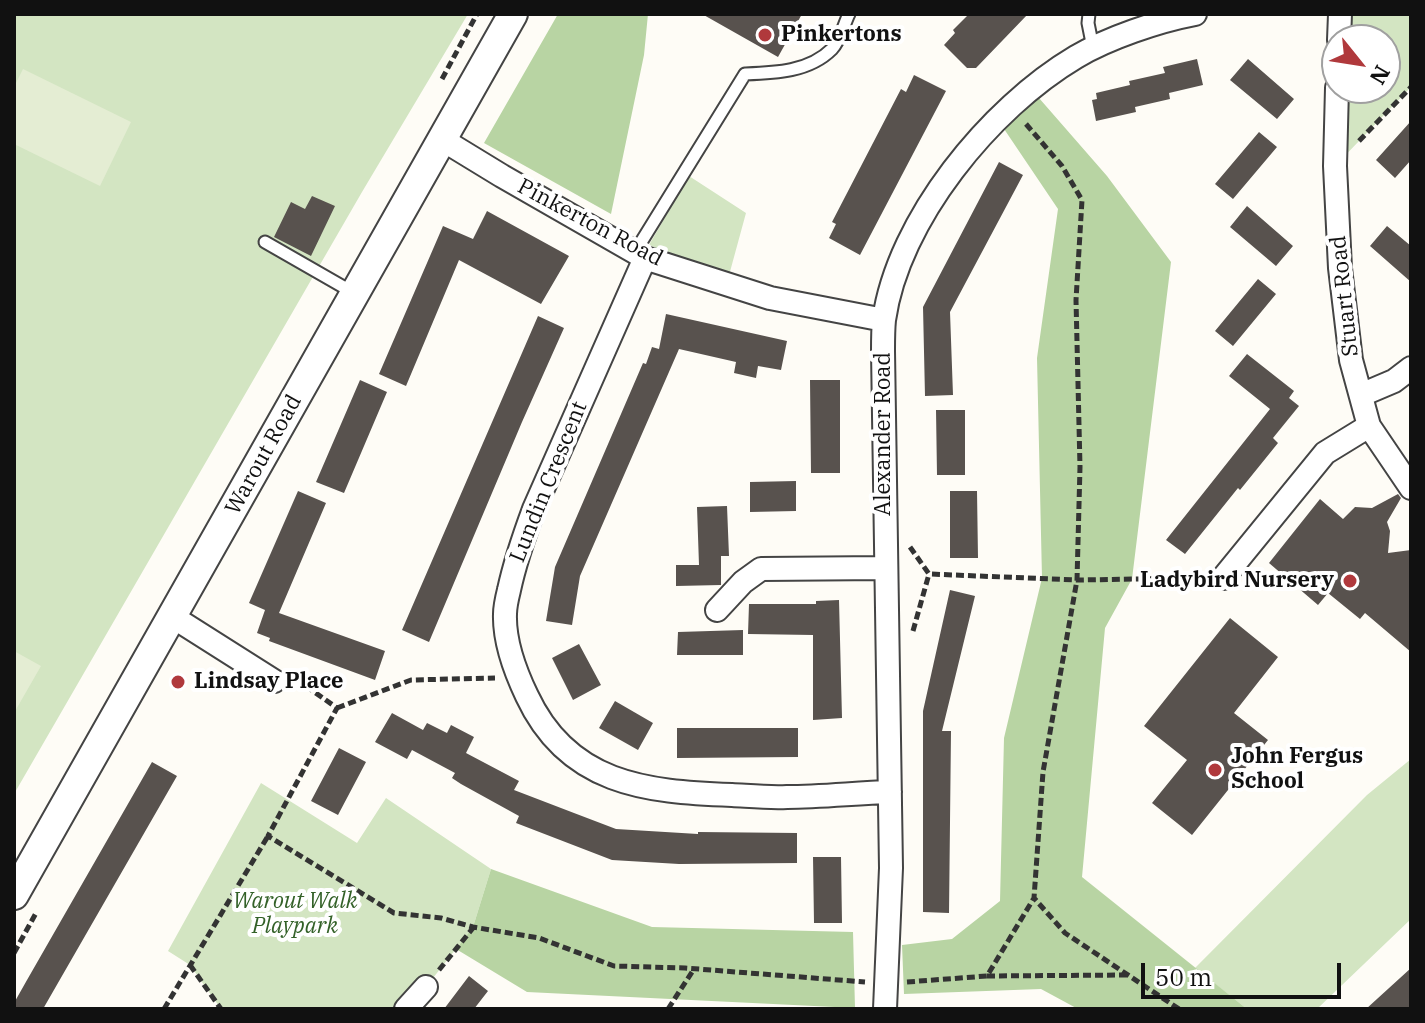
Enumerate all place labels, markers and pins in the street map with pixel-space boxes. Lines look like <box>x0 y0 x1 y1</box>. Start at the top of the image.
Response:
place label: Pinkertons <box>781 22 902 48</box>
marker: Pinkertons <box>756 26 774 44</box>
place label: Ladybird Nursery <box>1140 568 1334 594</box>
marker: Ladybird Nursery <box>1341 572 1359 590</box>
place label: Lindsay Place <box>194 669 343 695</box>
marker: Lindsay Place <box>169 673 187 691</box>
place label: John Fergus School <box>1231 744 1363 796</box>
marker: John Fergus School <box>1206 761 1224 779</box>

